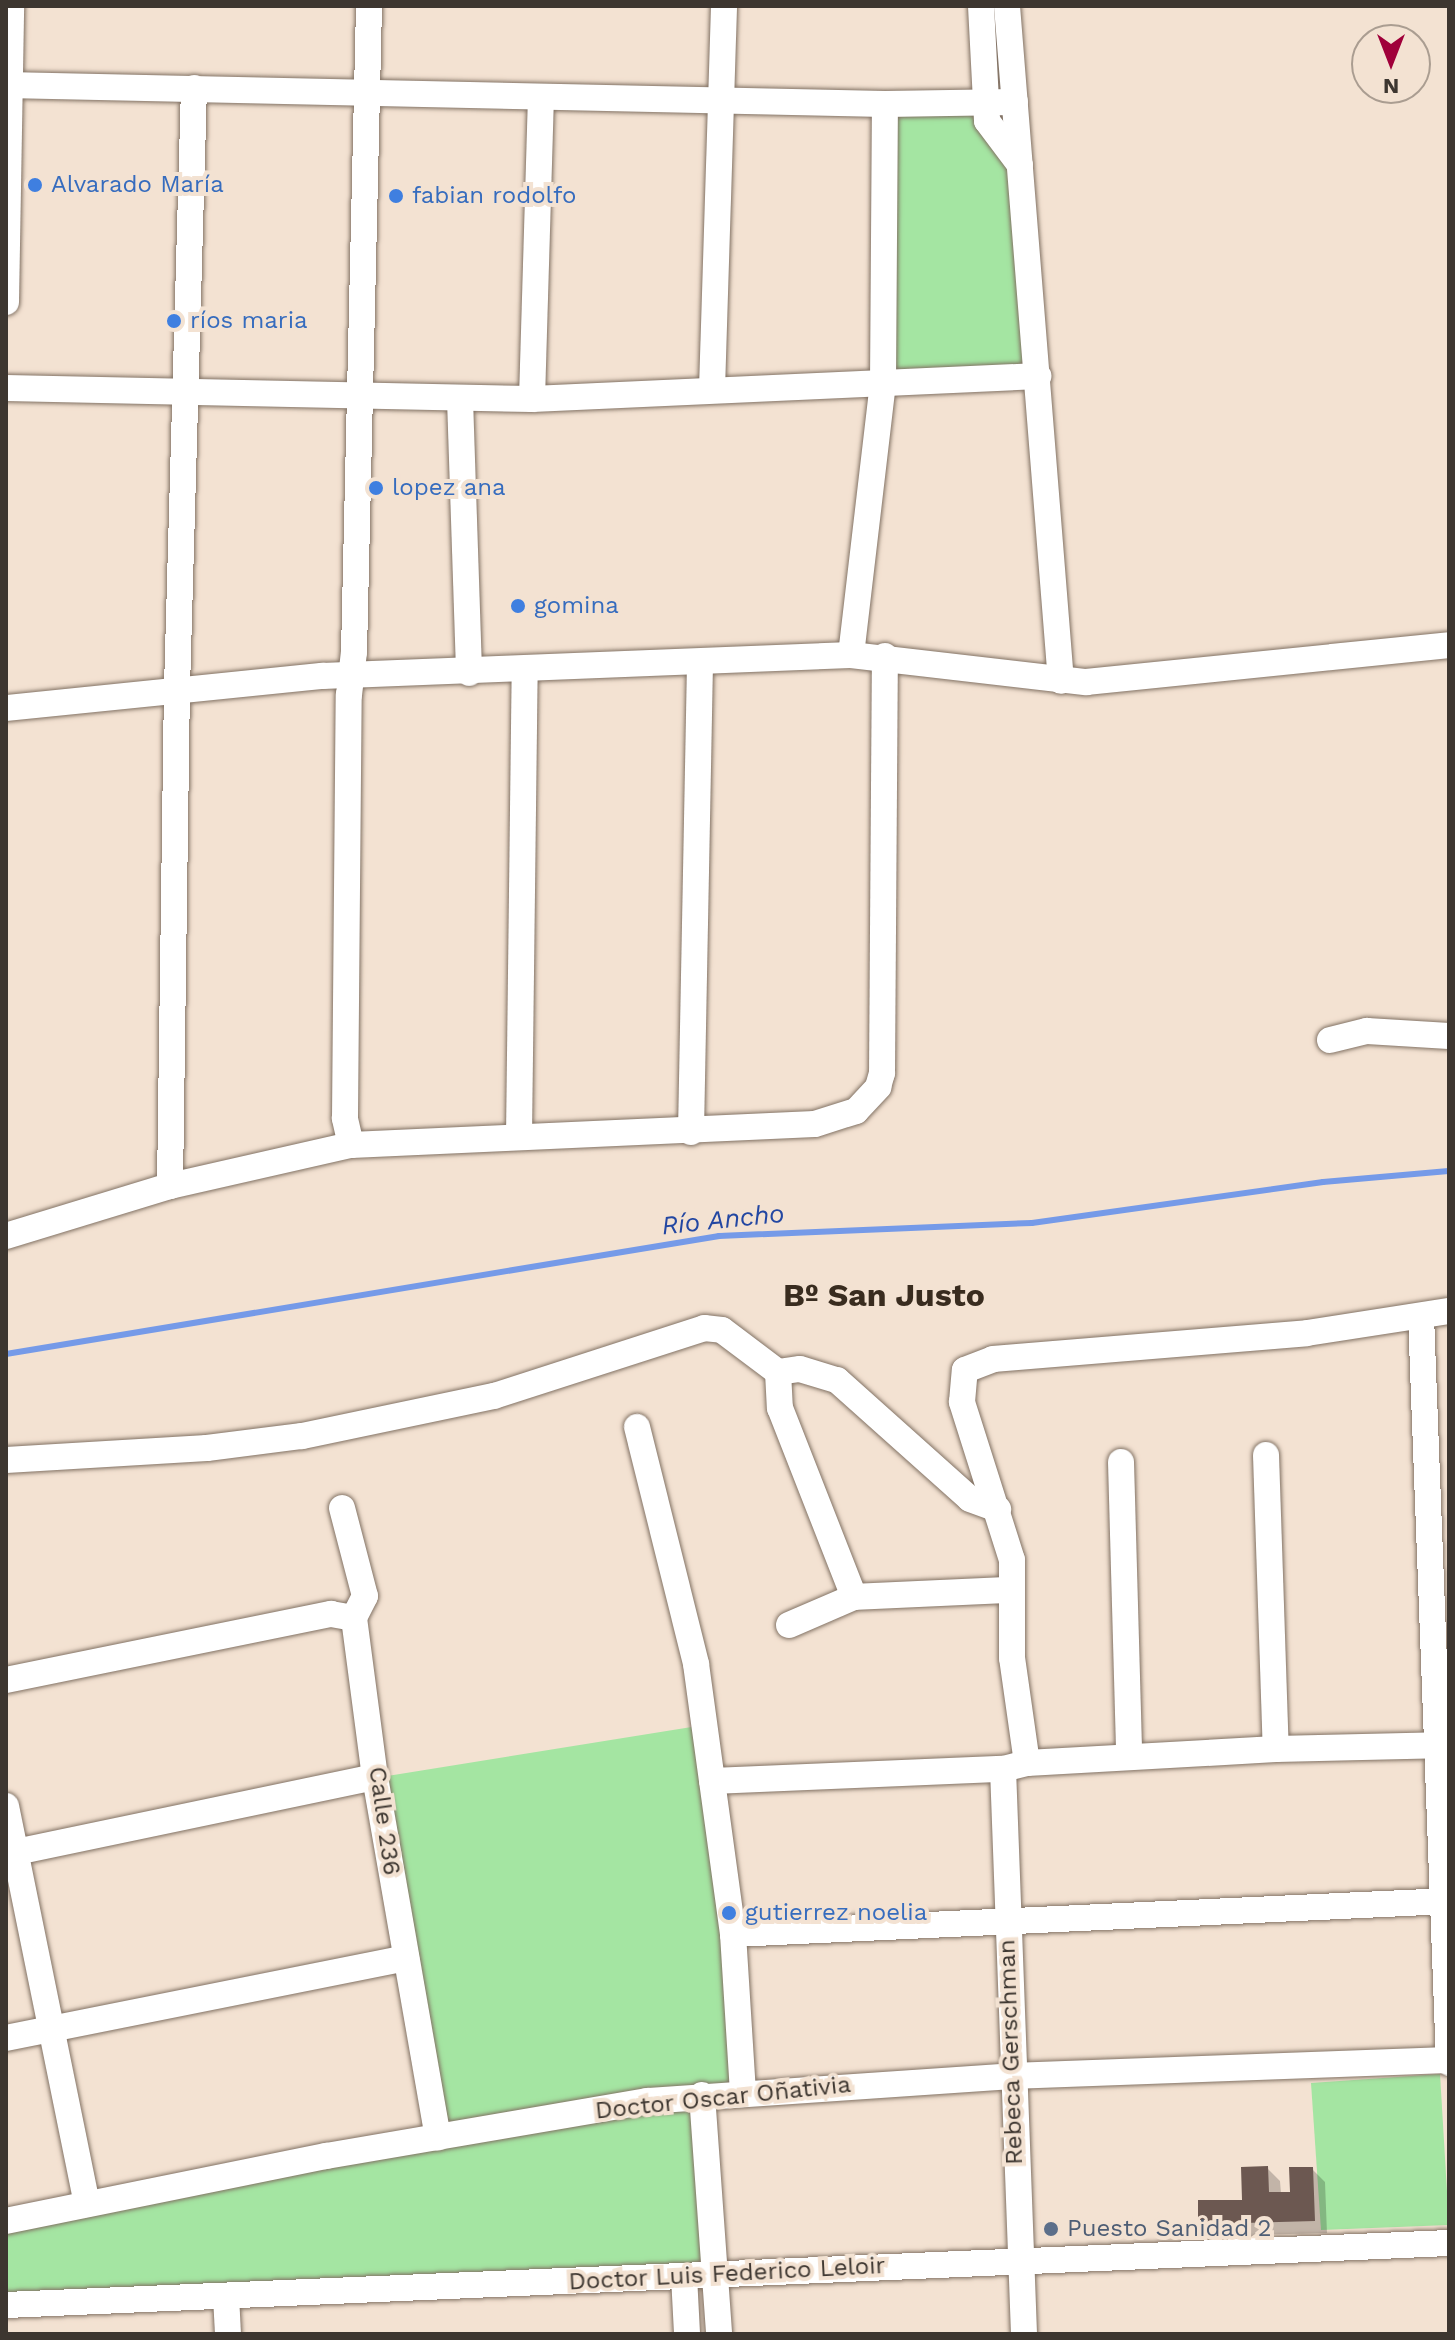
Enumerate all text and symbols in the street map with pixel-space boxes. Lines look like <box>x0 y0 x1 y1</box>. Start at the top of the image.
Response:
north arrow <box>1351 24 1431 104</box>
text: N <box>1383 74 1399 99</box>
place label: Alvarado María <box>51 171 224 199</box>
marker: Alvarado María <box>26 176 44 194</box>
place label: fabian rodolfo <box>412 182 576 210</box>
marker: fabian rodolfo <box>387 187 405 205</box>
place label: ríos maria <box>190 307 308 335</box>
marker: ríos maria <box>165 312 183 330</box>
place label: lopez ana <box>392 474 506 502</box>
marker: lopez ana <box>367 479 385 497</box>
place label: gomina <box>534 592 619 620</box>
marker: gomina <box>509 597 527 615</box>
water label: Río Ancho <box>659 1198 787 1242</box>
district label: Bº San Justo <box>783 1276 985 1314</box>
street label: Calle 236 <box>362 1765 406 1877</box>
place label: gutierrez noelia <box>745 1899 927 1927</box>
marker: gutierrez noelia <box>720 1904 738 1922</box>
street label: Rebeca Gerschman <box>993 1938 1029 2166</box>
street label: Doctor Oscar Oñativia <box>593 2070 853 2126</box>
place label: Puesto Sanidad 2 <box>1067 2215 1271 2243</box>
marker: Puesto Sanidad 2 <box>1042 2220 1060 2238</box>
street label: Doctor Luis Federico Leloir <box>568 2251 886 2297</box>

